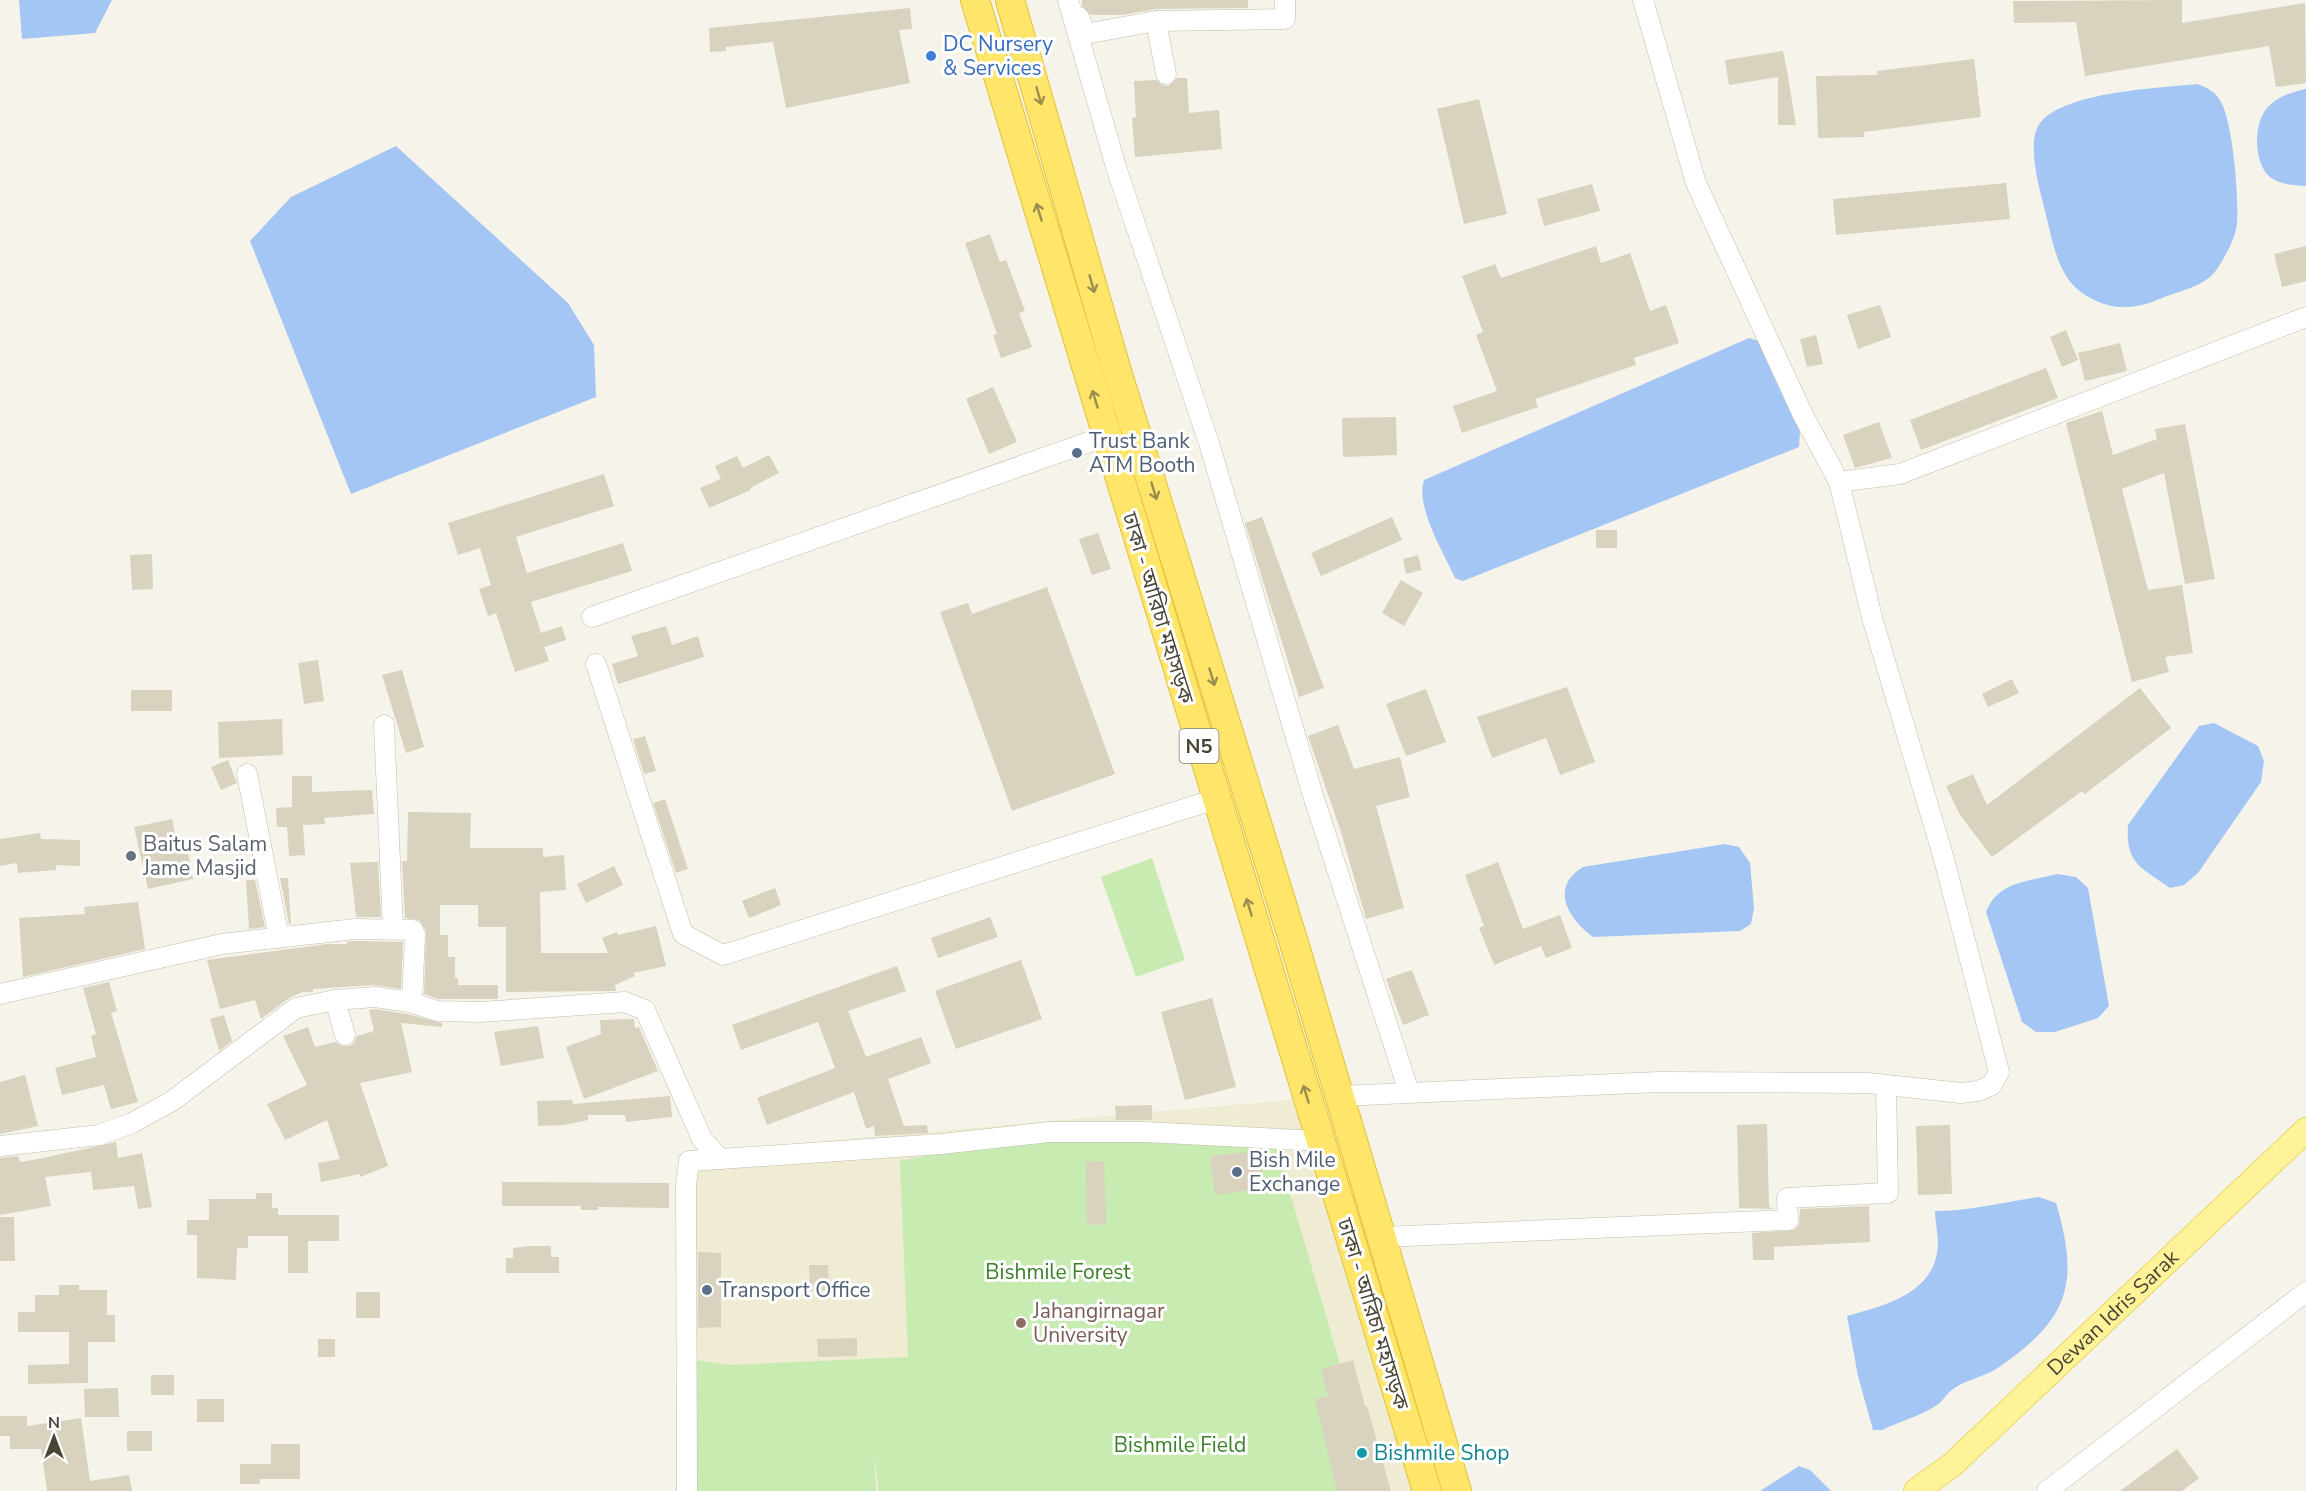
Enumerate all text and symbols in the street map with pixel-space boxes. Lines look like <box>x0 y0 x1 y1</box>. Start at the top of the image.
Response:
place label: DC Nursery & Services <box>943 30 1053 82</box>
marker: DC Nursery & Services <box>924 49 938 63</box>
one-way arrow <box>1034 86 1045 105</box>
one-way arrow <box>1033 203 1044 222</box>
one-way arrow <box>1087 274 1098 293</box>
one-way arrow <box>1089 390 1100 409</box>
place label: Trust Bank ATM Booth <box>1089 427 1195 479</box>
marker: Trust Bank ATM Booth <box>1070 446 1084 460</box>
one-way arrow <box>1149 481 1160 500</box>
street label: ঢাকা - আরিচা মহাসড়ক <box>1115 508 1201 708</box>
one-way arrow <box>1207 667 1218 686</box>
road number: N5 <box>1180 729 1218 763</box>
place label: Baitus Salam Jame Masjid <box>142 830 267 882</box>
marker: Baitus Salam Jame Masjid <box>124 849 138 863</box>
one-way arrow <box>1243 898 1254 917</box>
one-way arrow <box>1299 1085 1310 1104</box>
place label: Bish Mile Exchange <box>1249 1146 1340 1198</box>
marker: Bish Mile Exchange <box>1230 1165 1244 1179</box>
street label: ঢাকা - আরিচা মহাসড়ক <box>1330 1214 1416 1414</box>
street label: Dewan Idris Sarak <box>2041 1243 2185 1382</box>
park label: Bishmile Forest <box>985 1258 1131 1286</box>
place label: Transport Office <box>719 1276 871 1304</box>
marker: Transport Office <box>700 1283 714 1297</box>
place label: Jahangirnagar University <box>1032 1297 1165 1349</box>
marker: Jahangirnagar University <box>1014 1316 1028 1330</box>
north arrow <box>24 1407 84 1467</box>
text: N <box>48 1412 60 1434</box>
park label: Bishmile Field <box>1114 1431 1246 1459</box>
place label: Bishmile Shop <box>1374 1439 1509 1467</box>
marker: Bishmile Shop <box>1355 1446 1369 1460</box>

